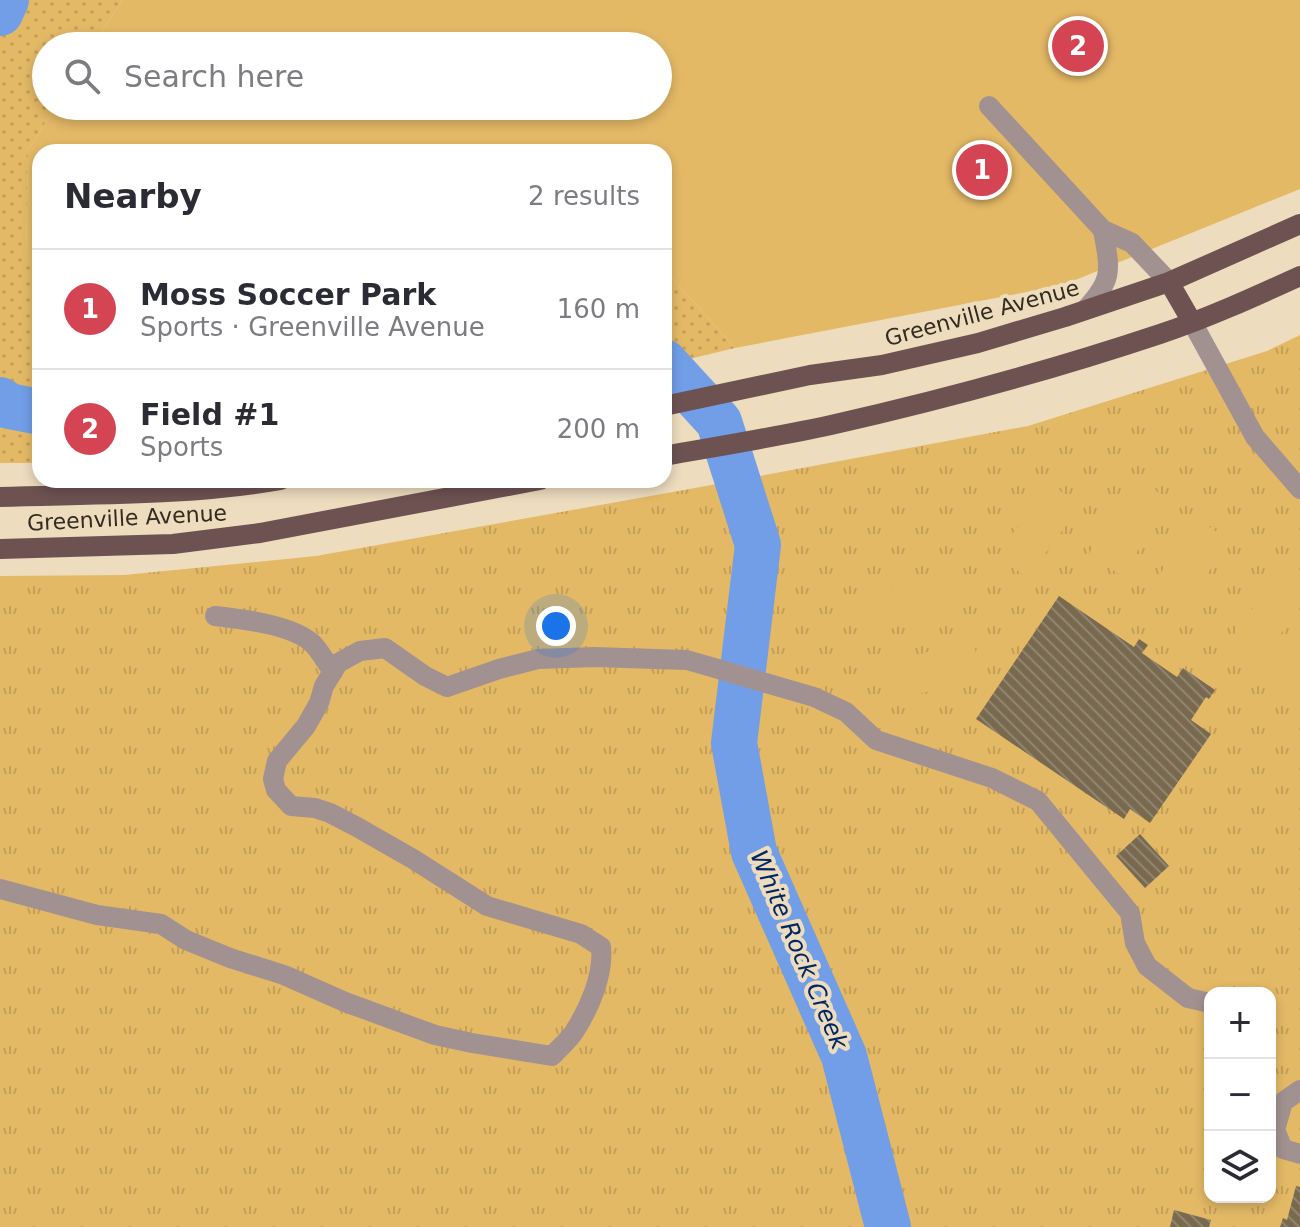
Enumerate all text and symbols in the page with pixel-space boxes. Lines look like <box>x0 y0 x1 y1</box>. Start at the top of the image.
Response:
pin: 2 <box>1052 16 1104 76</box>
search box <box>32 32 672 120</box>
icon: search <box>60 54 104 98</box>
text: Search here <box>124 59 304 94</box>
pin: 1 <box>956 140 1008 200</box>
text: Nearby <box>64 176 202 216</box>
text: 2 results <box>528 181 640 211</box>
street label: Greenville Avenue <box>882 275 1082 351</box>
text: Moss Soccer Park <box>140 277 436 312</box>
text: 1 <box>81 294 99 324</box>
text: 160 m <box>557 294 640 324</box>
text: Sports · Greenville Avenue <box>140 312 485 342</box>
text: Field #1 <box>140 397 279 432</box>
text: 2 <box>81 414 99 444</box>
text: 200 m <box>557 414 640 444</box>
text: Sports <box>140 432 223 462</box>
street label: Greenville Avenue <box>26 500 228 536</box>
your location <box>536 606 576 646</box>
water label: White Rock Creek <box>744 846 854 1055</box>
map controls <box>1204 987 1276 1203</box>
button: + <box>1204 987 1276 1059</box>
button: − <box>1204 1059 1276 1131</box>
button: layers <box>1204 1131 1276 1203</box>

